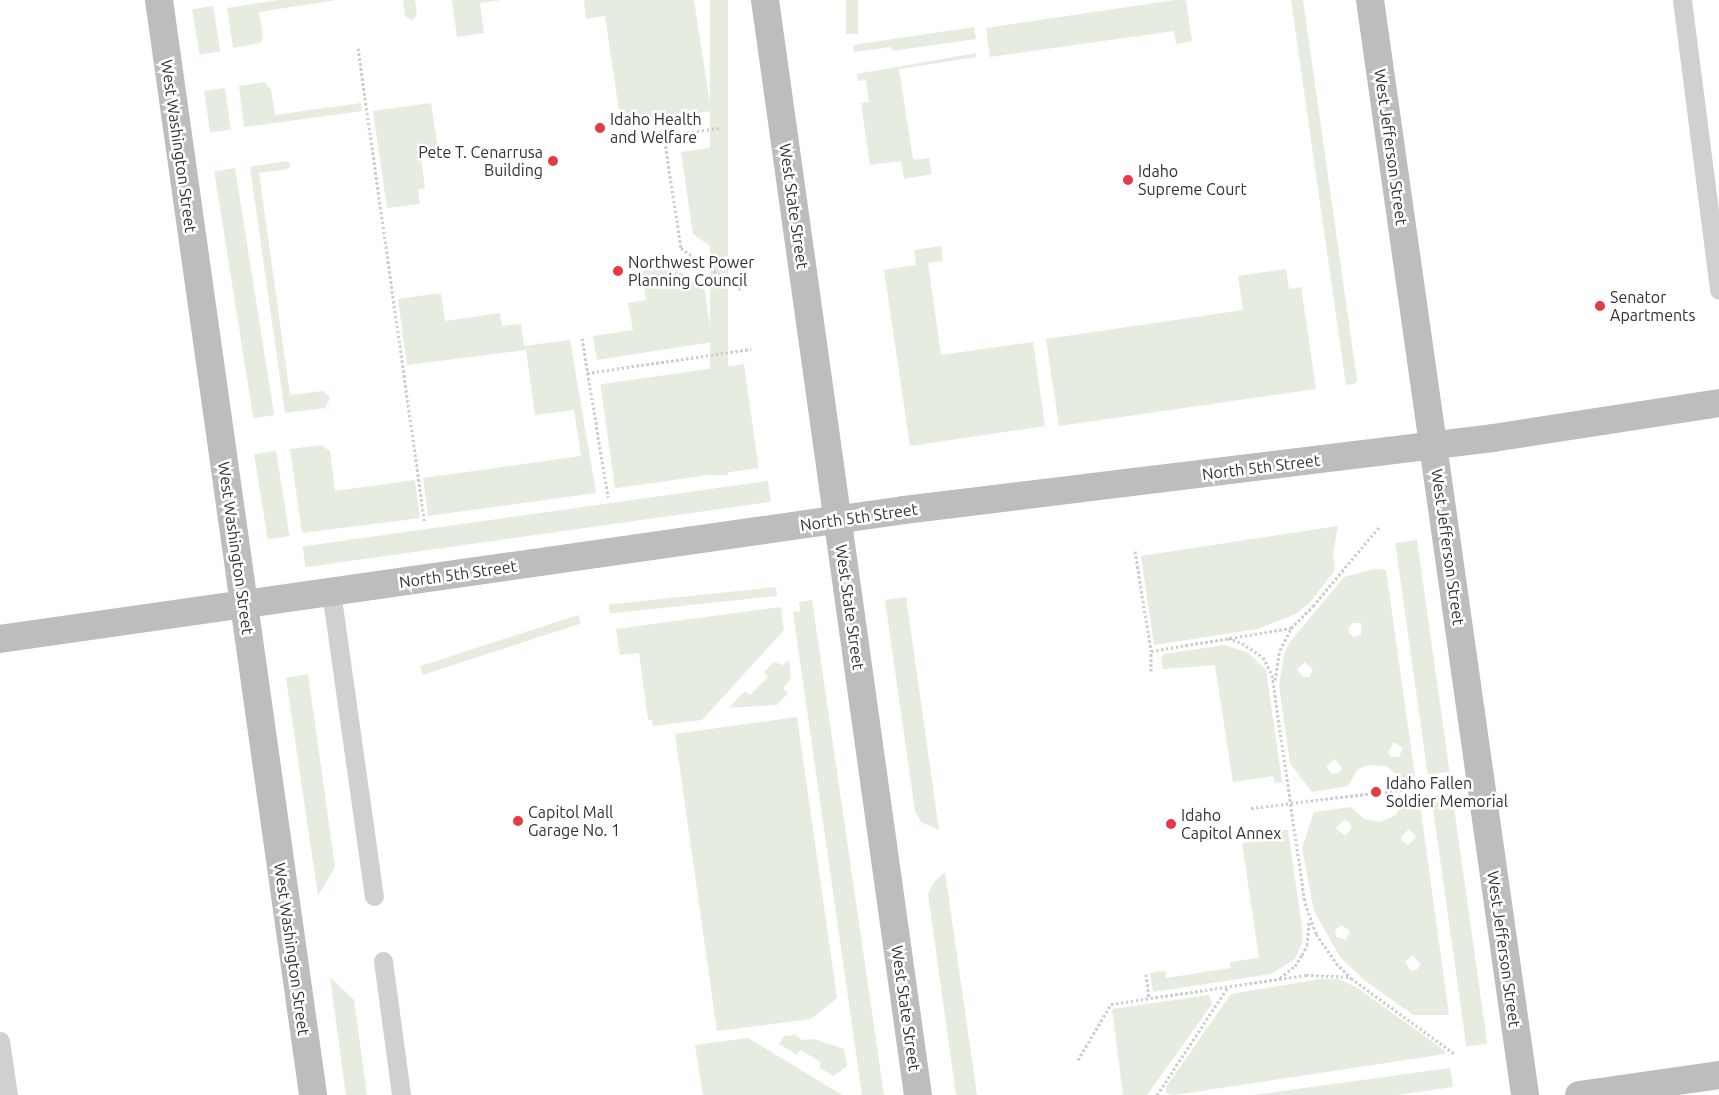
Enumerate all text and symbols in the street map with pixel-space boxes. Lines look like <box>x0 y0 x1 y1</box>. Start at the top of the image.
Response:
street label: West Washington Street <box>157 58 201 234</box>
street label: West Jefferson Street <box>1371 68 1411 226</box>
place label: Idaho Health and Welfare <box>610 109 702 147</box>
marker: Idaho Health and Welfare <box>594 122 606 134</box>
place label: Pete T. Cenarrusa Building <box>418 142 543 180</box>
street label: West State Street <box>776 142 812 270</box>
marker: Pete T. Cenarrusa Building <box>547 155 559 167</box>
place label: Idaho Supreme Court <box>1138 161 1247 199</box>
marker: Idaho Supreme Court <box>1122 174 1134 186</box>
place label: Northwest Power Planning Council <box>628 252 754 290</box>
marker: Northwest Power Planning Council <box>612 265 624 277</box>
place label: Senator Apartments <box>1610 287 1695 325</box>
marker: Senator Apartments <box>1594 300 1606 312</box>
street label: North 5th Street <box>1201 450 1321 484</box>
street label: West Washington Street <box>214 460 258 636</box>
street label: West Jefferson Street <box>1428 468 1468 626</box>
street label: North 5th Street <box>799 499 919 535</box>
street label: West State Street <box>832 543 868 671</box>
street label: North 5th Street <box>398 556 518 592</box>
place label: Idaho Fallen Soldier Memorial <box>1386 773 1508 811</box>
marker: Idaho Fallen Soldier Memorial <box>1370 786 1382 798</box>
place label: Capitol Mall Garage No. 1 <box>528 802 620 840</box>
place label: Idaho Capitol Annex <box>1181 805 1281 843</box>
marker: Capitol Mall Garage No. 1 <box>512 815 524 827</box>
marker: Idaho Capitol Annex <box>1165 818 1177 830</box>
street label: West Washington Street <box>270 861 314 1037</box>
street label: West Jefferson Street <box>1484 870 1524 1028</box>
street label: West State Street <box>888 944 924 1072</box>

